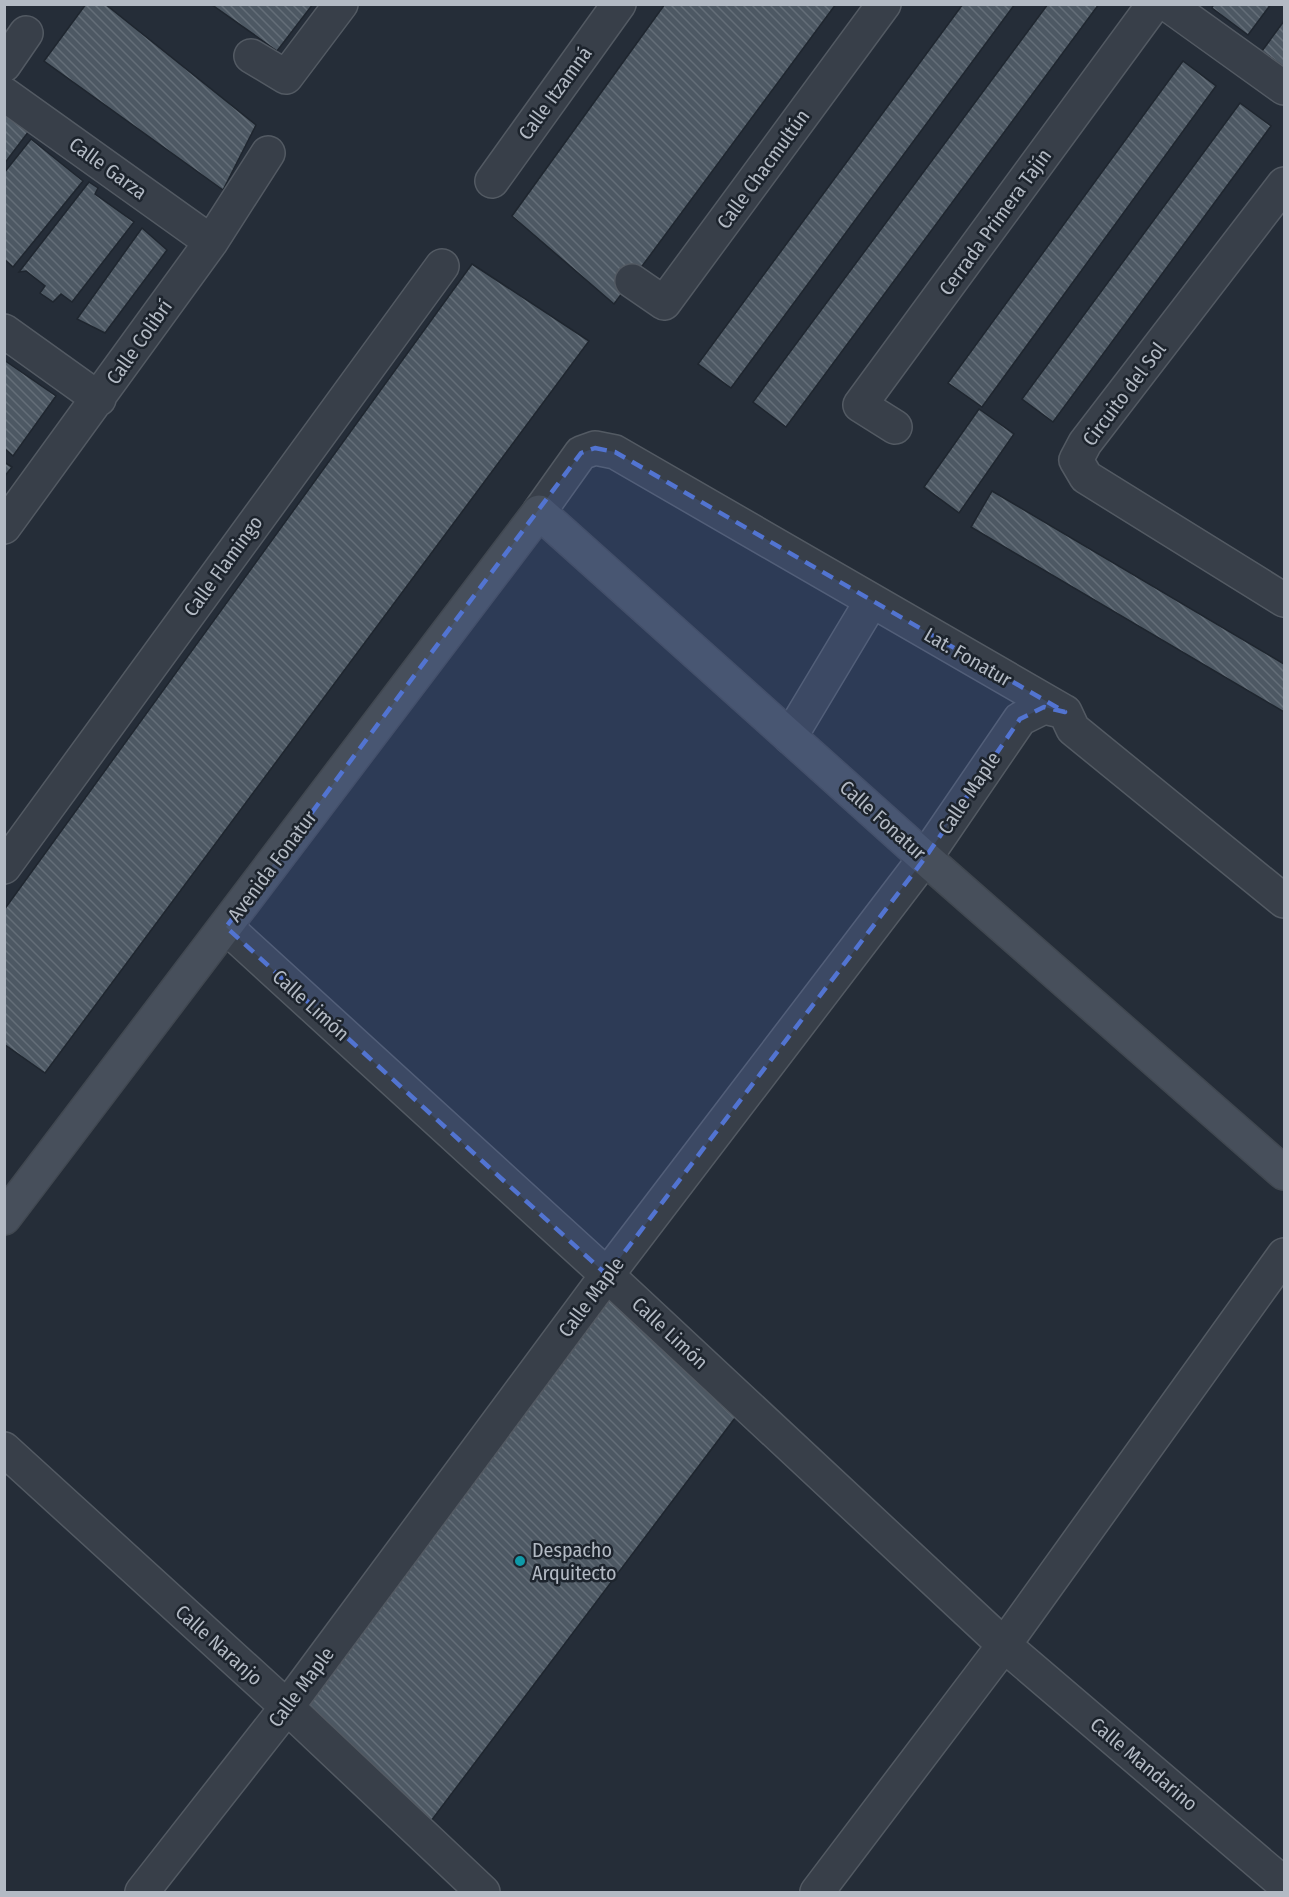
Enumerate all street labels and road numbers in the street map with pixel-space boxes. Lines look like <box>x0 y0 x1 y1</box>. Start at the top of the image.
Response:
street label: Calle Itzamná <box>513 42 597 144</box>
street label: Calle Chacmultún <box>712 104 814 234</box>
street label: Calle Garza <box>64 132 152 204</box>
street label: Cerrada Primera Tajín <box>934 144 1056 300</box>
street label: Calle Colibrí <box>101 295 177 389</box>
street label: Circuito del Sol <box>1077 338 1171 450</box>
street label: Calle Flamingo <box>178 511 268 621</box>
street label: Lat. Fonatur <box>920 622 1016 692</box>
street label: Calle Maple <box>933 747 1005 839</box>
street label: Calle Fonatur <box>835 775 931 865</box>
street label: Avenida Fonatur <box>222 806 322 926</box>
street label: Calle Limón <box>268 964 354 1046</box>
street label: Calle Maple <box>553 1252 629 1342</box>
street label: Calle Limón <box>627 1292 713 1374</box>
street label: Calle Naranjo <box>171 1600 267 1690</box>
street label: Calle Maple <box>263 1642 339 1732</box>
street label: Calle Mandarino <box>1085 1712 1203 1816</box>

